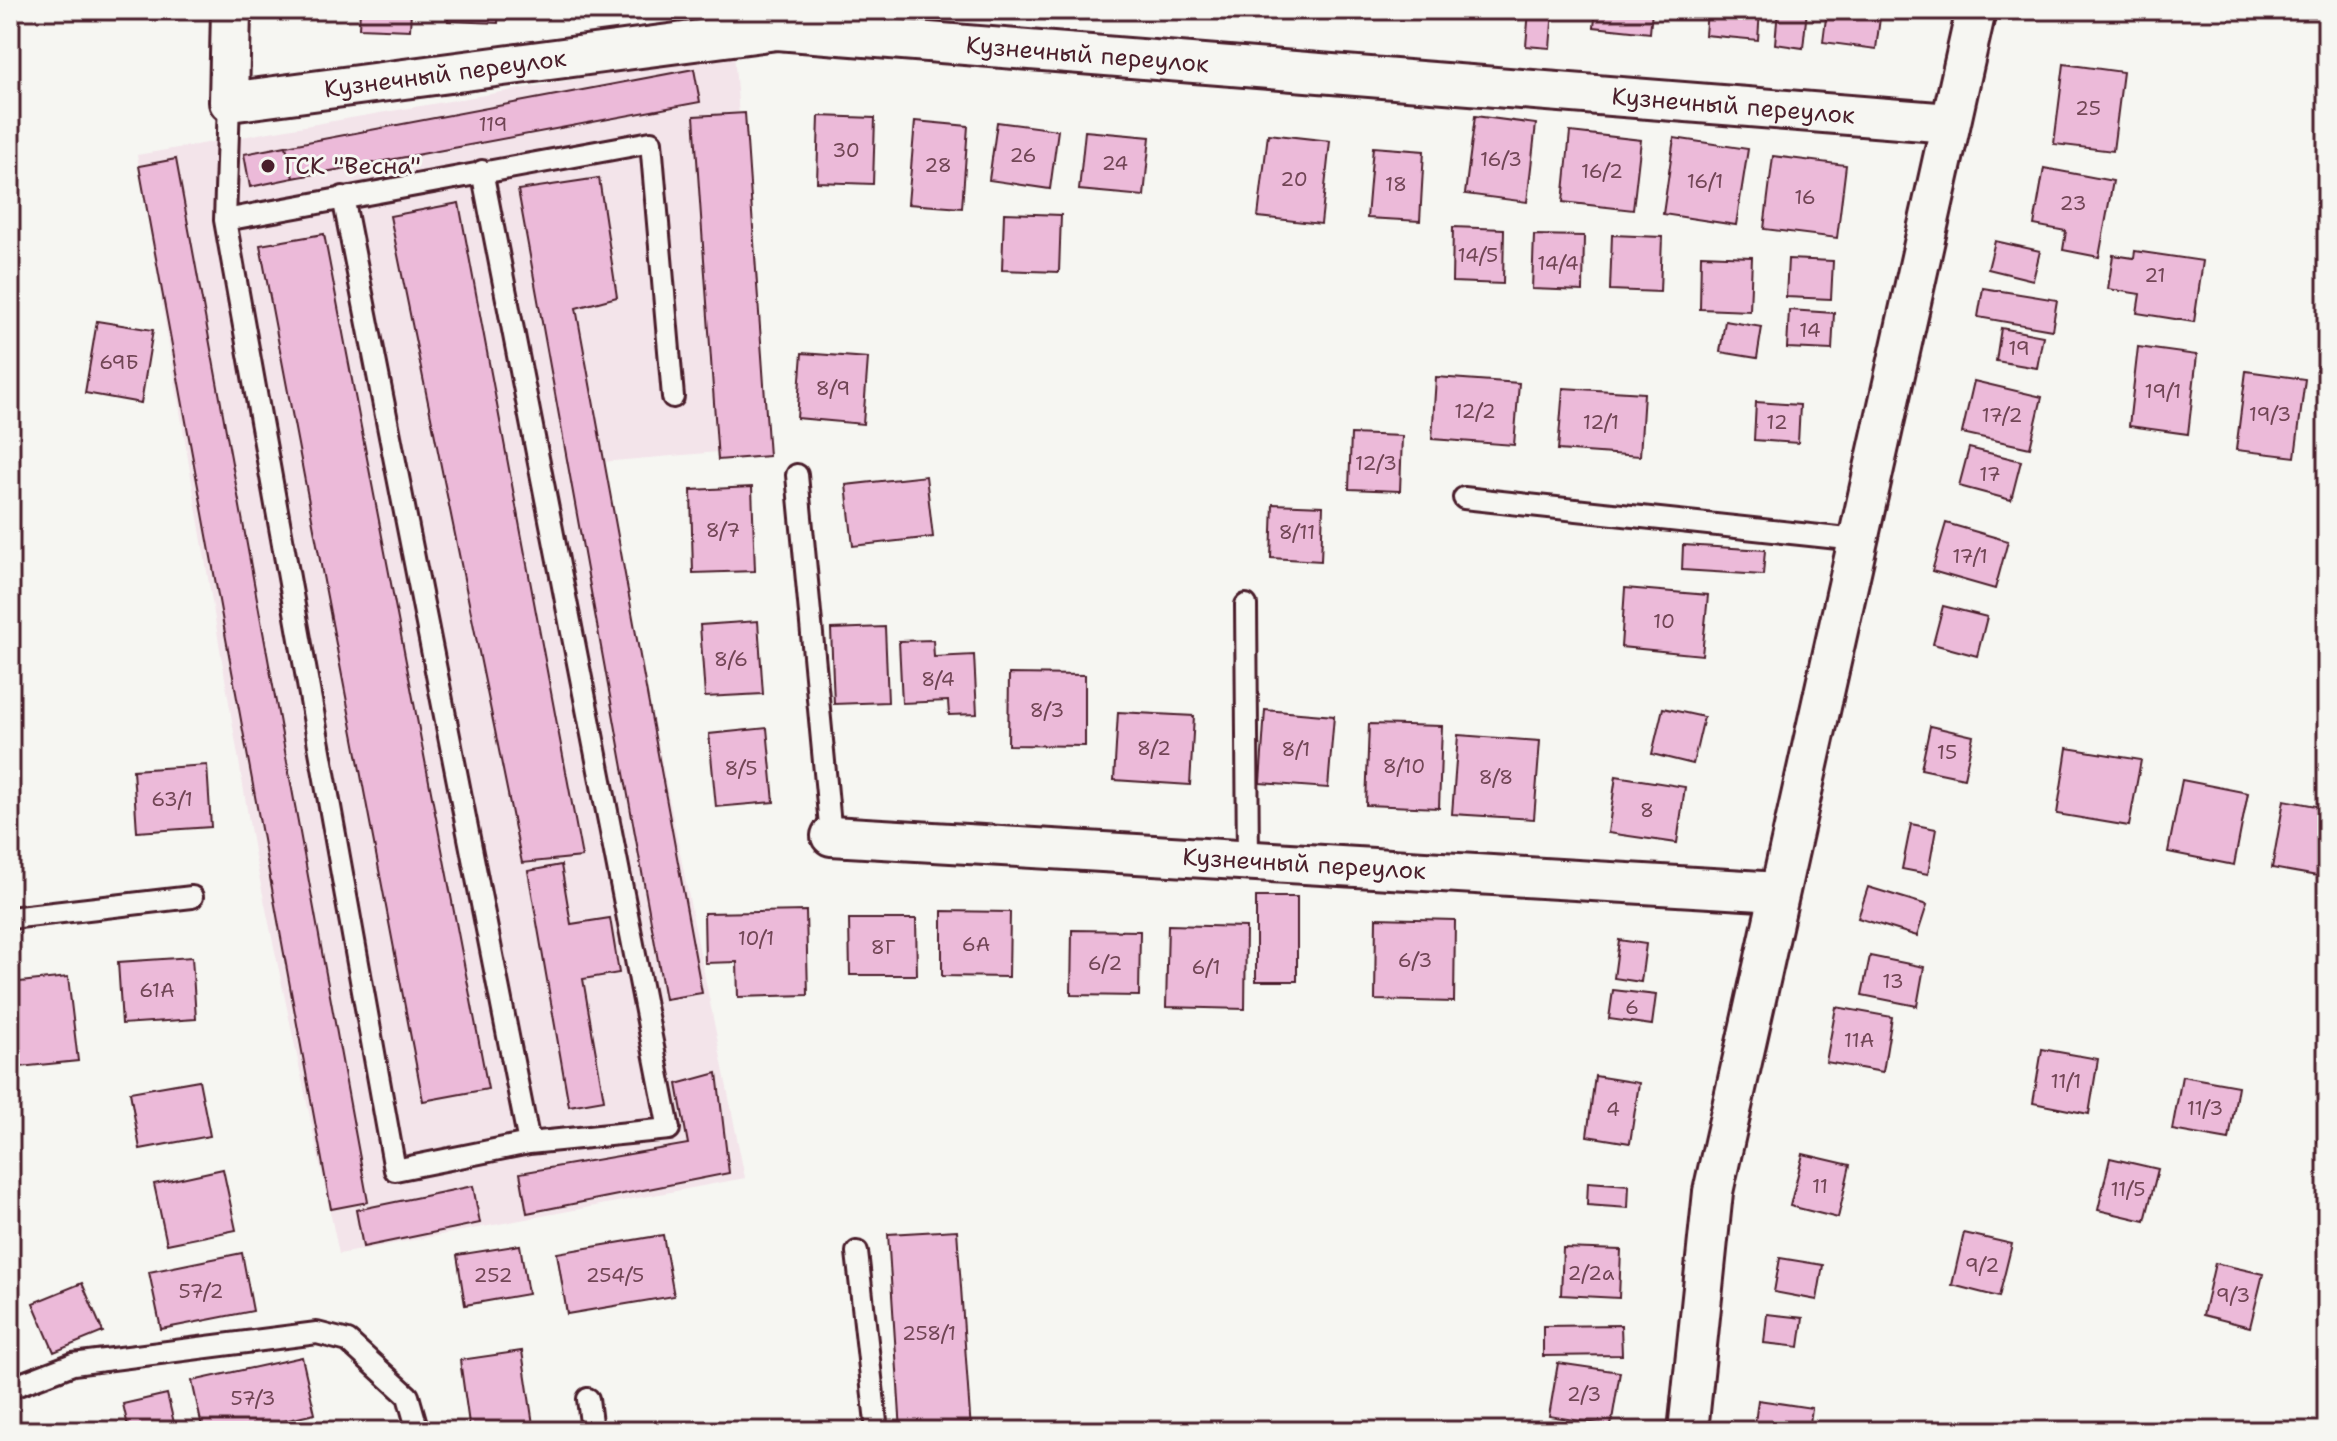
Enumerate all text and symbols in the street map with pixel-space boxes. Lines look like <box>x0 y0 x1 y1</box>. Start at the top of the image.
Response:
street label: Кузнечный переулок <box>965 29 1210 80</box>
street label: Кузнечный переулок <box>322 42 568 105</box>
street label: Кузнечный переулок <box>1610 80 1856 131</box>
house number: 25 <box>2075 95 2101 121</box>
house number: 119 <box>478 111 508 137</box>
house number: 30 <box>832 137 860 163</box>
house number: 26 <box>1009 142 1037 168</box>
house number: 16/3 <box>1480 146 1522 172</box>
place label: ГСК "Весна" <box>284 150 421 182</box>
house number: 24 <box>1102 150 1128 176</box>
house number: 28 <box>924 152 952 178</box>
marker: ГСК "Весна" <box>259 157 277 175</box>
house number: 16/2 <box>1581 158 1623 184</box>
house number: 20 <box>1280 166 1308 192</box>
house number: 16/1 <box>1687 168 1723 194</box>
house number: 18 <box>1385 171 1407 197</box>
house number: 16 <box>1794 184 1816 210</box>
house number: 23 <box>2060 190 2086 216</box>
house number: 14/5 <box>1458 242 1498 268</box>
house number: 14/4 <box>1537 250 1579 276</box>
house number: 21 <box>2144 262 2166 288</box>
house number: 14 <box>1799 317 1821 343</box>
house number: 19 <box>2008 335 2030 361</box>
house number: 69Б <box>99 349 139 375</box>
house number: 8/9 <box>816 375 850 401</box>
house number: 19/1 <box>2145 378 2181 404</box>
house number: 12/2 <box>1454 398 1496 424</box>
house number: 19/3 <box>2249 401 2291 427</box>
house number: 17/2 <box>1981 402 2023 428</box>
house number: 12/1 <box>1583 409 1619 435</box>
house number: 12 <box>1766 409 1788 435</box>
house number: 12/3 <box>1355 450 1397 476</box>
house number: 17 <box>1979 461 2001 487</box>
house number: 8/7 <box>706 517 740 543</box>
house number: 8/11 <box>1279 519 1315 545</box>
house number: 17/1 <box>1952 543 1988 569</box>
house number: 10 <box>1653 608 1675 634</box>
house number: 8/6 <box>714 646 748 672</box>
house number: 8/4 <box>921 666 955 692</box>
house number: 8/3 <box>1030 697 1064 723</box>
house number: 8/2 <box>1137 735 1171 761</box>
house number: 8/1 <box>1282 736 1310 762</box>
house number: 15 <box>1937 739 1957 765</box>
house number: 8/10 <box>1383 753 1425 779</box>
house number: 8/5 <box>724 755 758 781</box>
house number: 8/8 <box>1479 764 1513 790</box>
house number: 63/1 <box>151 786 193 812</box>
house number: 8 <box>1640 797 1654 823</box>
street label: Кузнечный переулок <box>1182 841 1427 887</box>
house number: 10/1 <box>738 925 774 951</box>
house number: 6А <box>962 931 990 957</box>
house number: 8Г <box>871 934 896 960</box>
house number: 6/3 <box>1398 947 1432 973</box>
house number: 6/2 <box>1088 950 1122 976</box>
house number: 6/1 <box>1191 954 1221 980</box>
house number: 13 <box>1882 968 1904 994</box>
house number: 61А <box>139 977 175 1003</box>
house number: 6 <box>1625 994 1639 1020</box>
house number: 11А <box>1844 1027 1874 1053</box>
house number: 11/1 <box>2051 1068 2081 1094</box>
house number: 11/3 <box>2187 1095 2223 1121</box>
house number: 4 <box>1606 1096 1620 1122</box>
house number: 11 <box>1812 1173 1828 1199</box>
house number: 11/5 <box>2110 1176 2146 1202</box>
house number: 9/2 <box>1965 1252 1999 1278</box>
house number: 2/2а <box>1568 1260 1615 1286</box>
house number: 252 <box>474 1262 512 1288</box>
house number: 254/5 <box>586 1262 644 1288</box>
house number: 57/2 <box>178 1278 224 1304</box>
house number: 9/3 <box>2216 1282 2250 1308</box>
house number: 258/1 <box>902 1320 956 1346</box>
house number: 2/3 <box>1567 1381 1601 1407</box>
house number: 57/3 <box>230 1385 276 1411</box>

